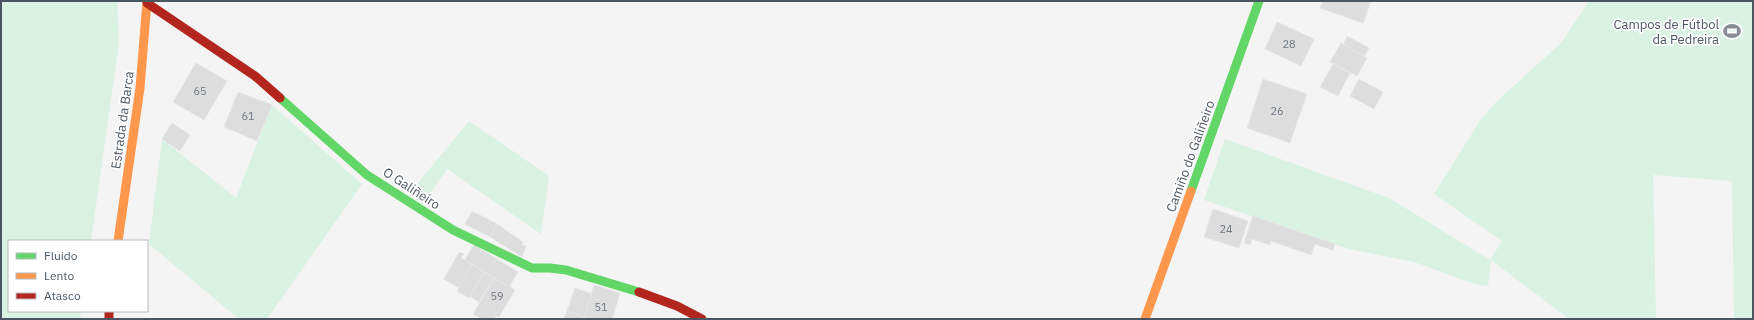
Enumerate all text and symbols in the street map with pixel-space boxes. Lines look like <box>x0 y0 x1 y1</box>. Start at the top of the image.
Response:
place label: Campos de Fútbol da Pedreira <box>1613 16 1719 48</box>
sports icon: Campos de Fútbol da Pedreira <box>1722 21 1742 41</box>
house number: 28 <box>1282 37 1296 51</box>
street label: Estrada da Barca <box>107 70 138 170</box>
house number: 65 <box>193 84 207 98</box>
street label: Camiño do Galiñeiro <box>1162 98 1219 214</box>
house number: 26 <box>1270 104 1284 118</box>
house number: 61 <box>241 109 255 123</box>
street label: O Galiñeiro <box>380 164 444 213</box>
house number: 24 <box>1219 222 1233 236</box>
legend <box>8 240 148 312</box>
text: Fluido <box>44 248 78 263</box>
text: Lento <box>44 268 74 283</box>
text: Atasco <box>44 288 81 303</box>
house number: 59 <box>490 289 504 303</box>
house number: 51 <box>594 300 608 314</box>

